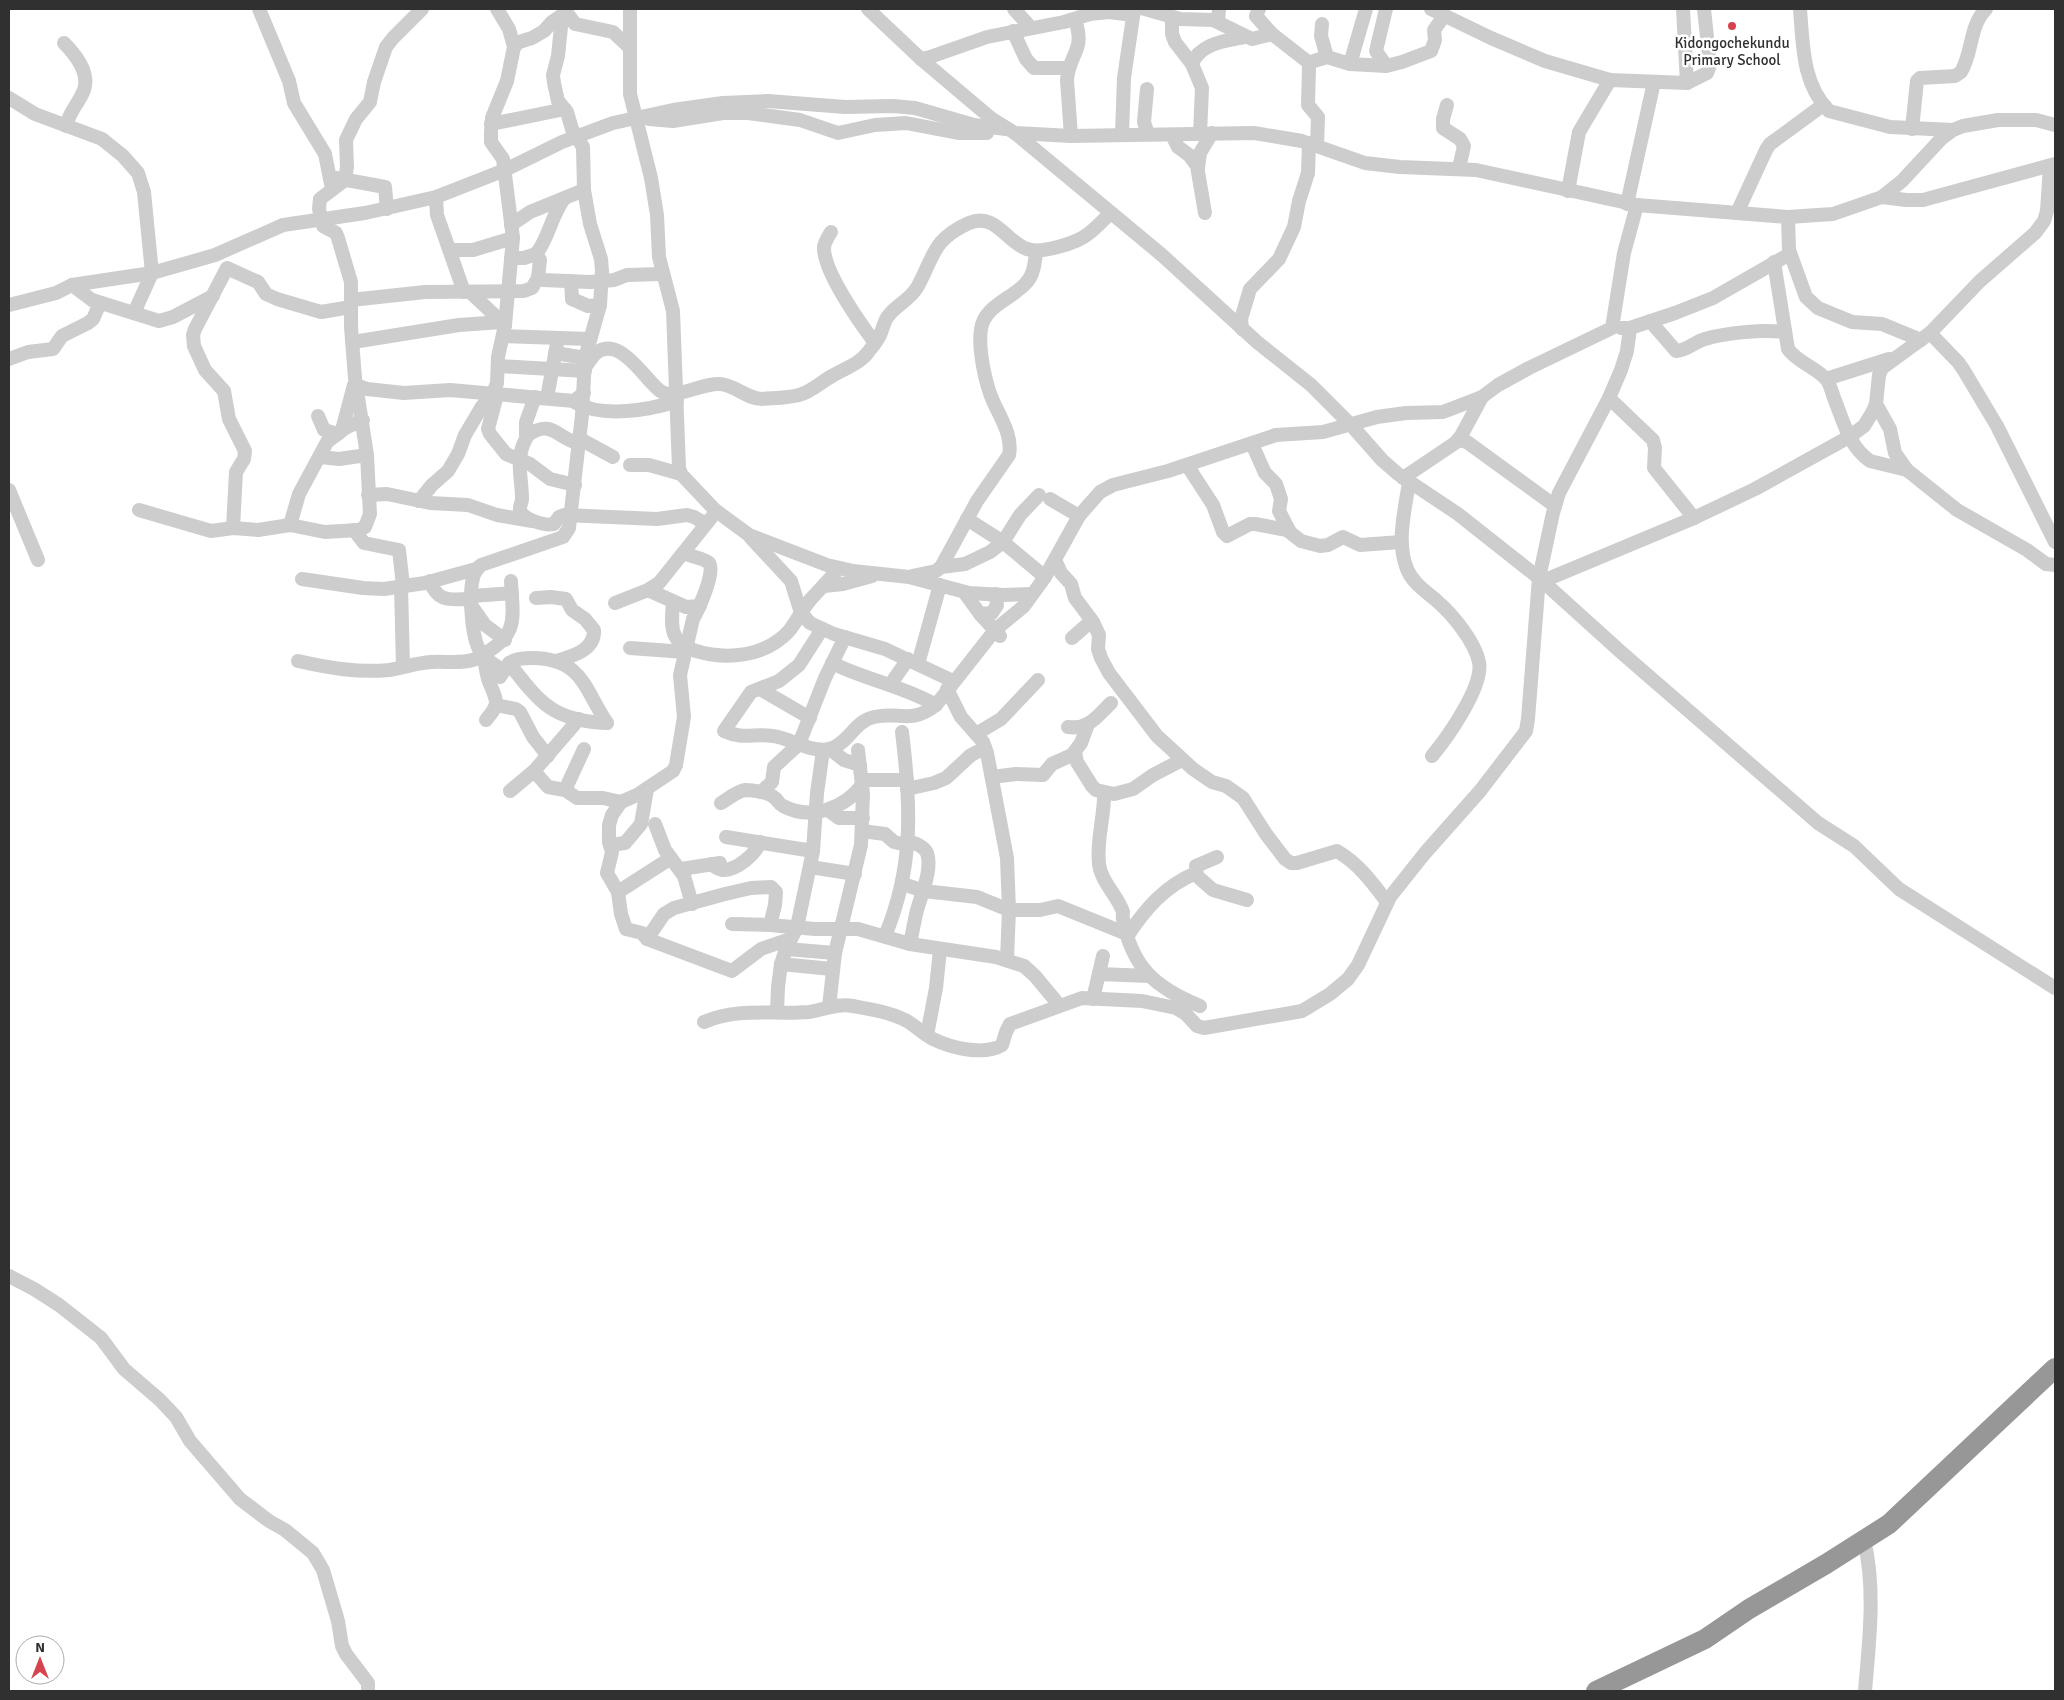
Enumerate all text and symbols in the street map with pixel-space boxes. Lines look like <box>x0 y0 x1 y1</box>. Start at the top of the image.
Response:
marker: Kidongochekundu Primary School <box>1726 20 1738 32</box>
place label: Kidongochekundu Primary School <box>1674 34 1790 69</box>
north arrow <box>15 1635 65 1685</box>
text: N <box>35 1639 45 1656</box>

